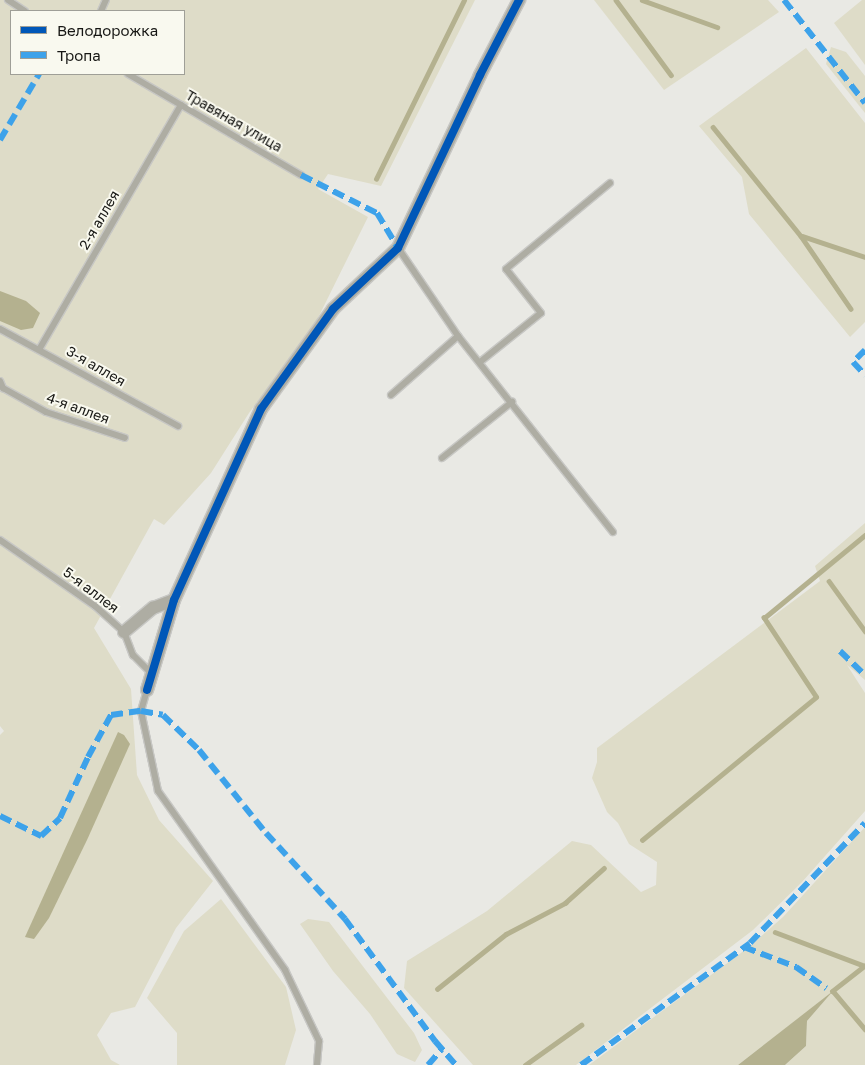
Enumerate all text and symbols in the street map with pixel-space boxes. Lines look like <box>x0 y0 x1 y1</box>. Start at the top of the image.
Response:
legend <box>10 10 185 75</box>
text: Велодорожка <box>57 21 158 39</box>
text: Тропа <box>57 46 101 64</box>
street label: Травяная улица <box>183 87 285 155</box>
street label: 2-я аллея <box>75 188 123 252</box>
street label: 3-я аллея <box>63 342 129 390</box>
street label: 4-я аллея <box>44 389 112 427</box>
street label: 5-я аллея <box>60 564 122 616</box>

